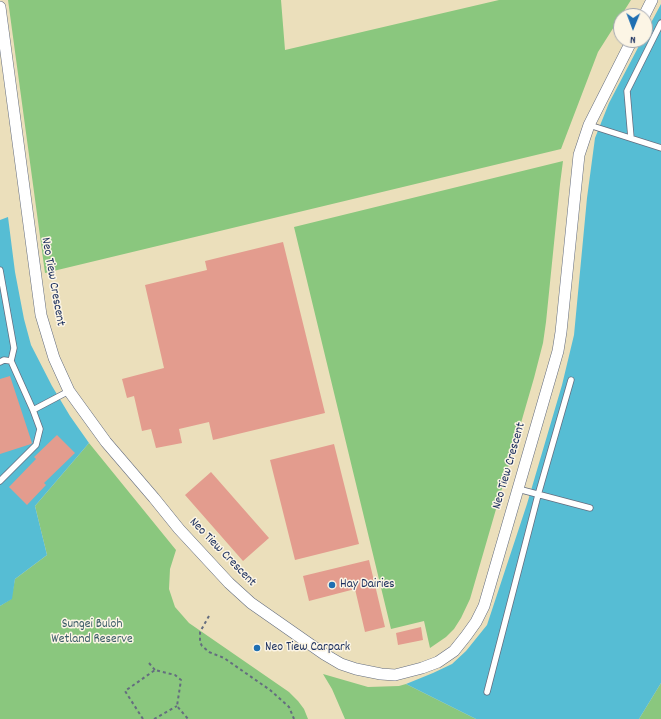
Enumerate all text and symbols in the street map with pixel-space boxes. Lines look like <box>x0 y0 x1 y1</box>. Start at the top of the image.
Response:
north arrow <box>613 8 653 48</box>
text: N <box>630 31 636 47</box>
street label: Neo Tiew Crescent <box>37 236 67 328</box>
street label: Neo Tiew Crescent <box>490 421 530 511</box>
street label: Neo Tiew Crescent <box>185 515 259 591</box>
place label: Hay Dairies <box>340 577 395 593</box>
marker: Hay Dairies <box>327 580 337 590</box>
park label: Sungei Buloh Wetland Reserve <box>51 617 133 648</box>
place label: Neo Tiew Carpark <box>265 640 350 656</box>
marker: Neo Tiew Carpark <box>252 643 262 653</box>

